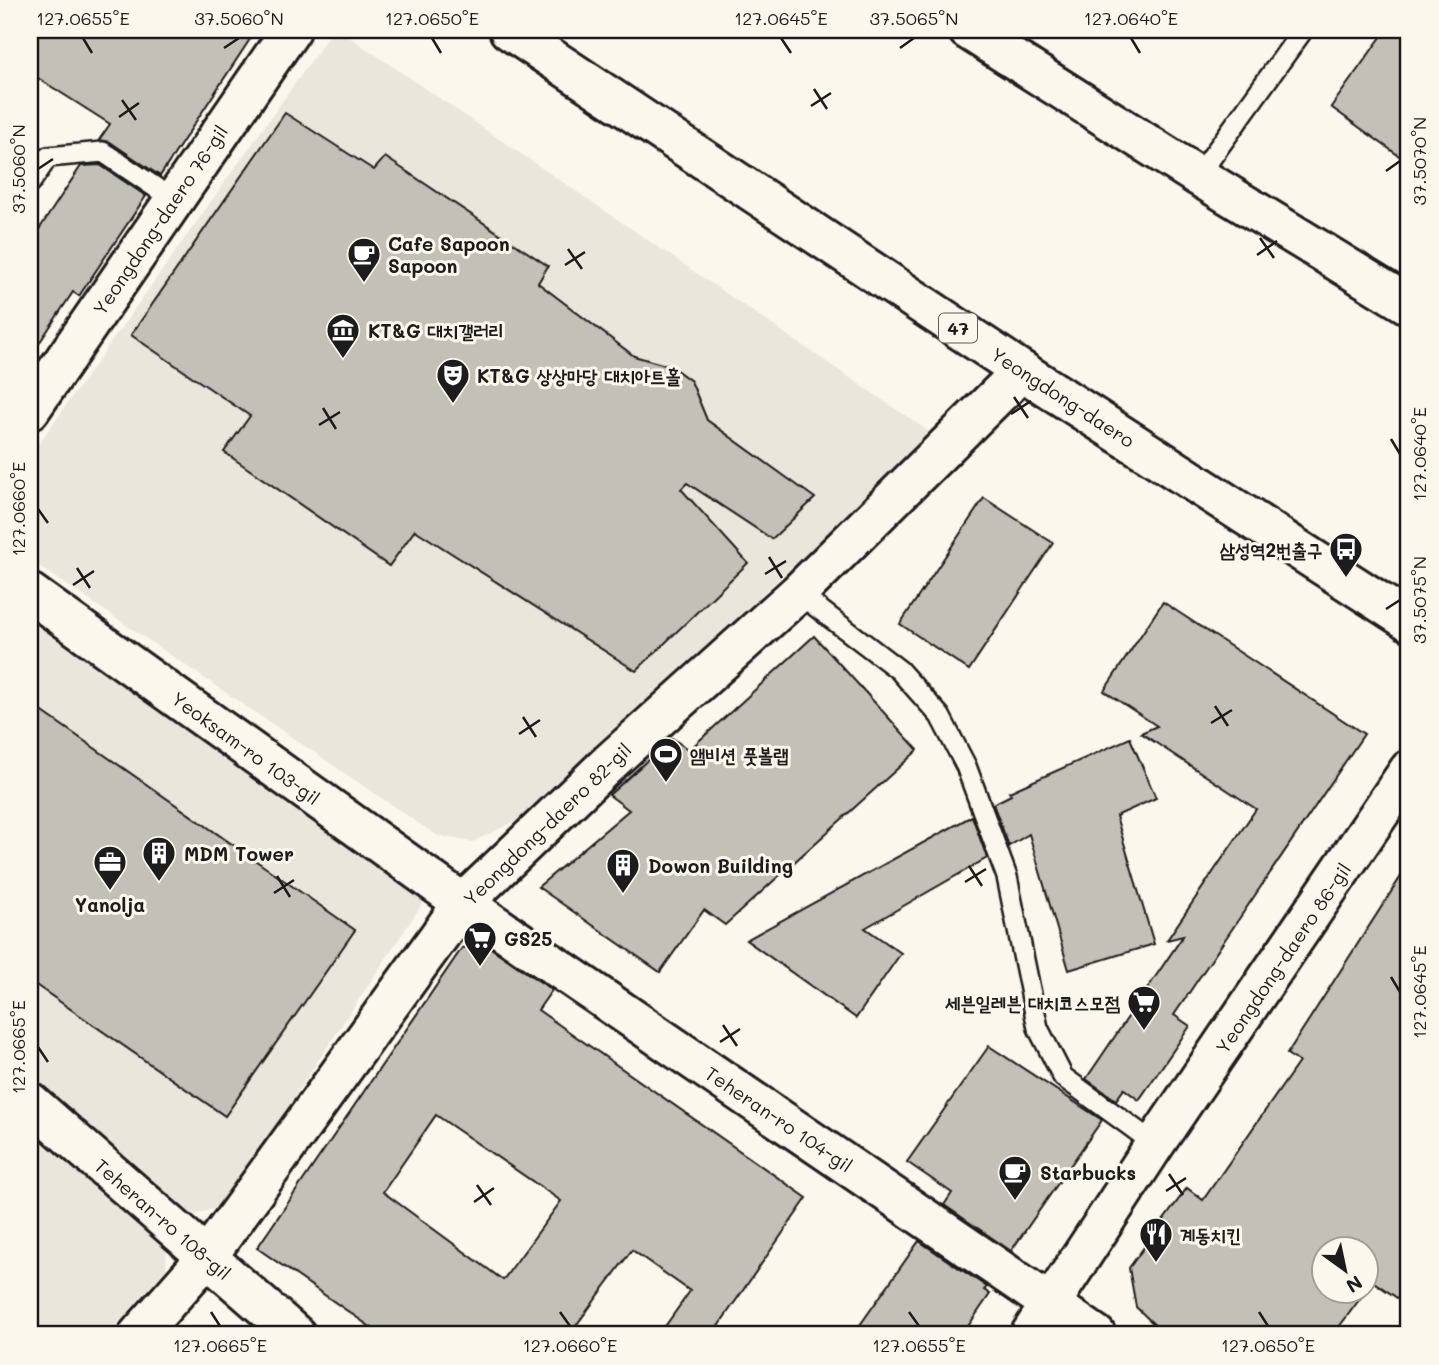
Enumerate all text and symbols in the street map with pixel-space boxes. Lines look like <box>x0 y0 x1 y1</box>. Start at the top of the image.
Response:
text: 127.0655°E <box>36 6 130 30</box>
text: 37.5060°N <box>194 6 284 30</box>
text: 127.0650°E <box>385 6 479 30</box>
text: 127.0645°E <box>734 6 828 30</box>
text: 37.5065°N <box>869 6 959 30</box>
text: 127.0640°E <box>1084 6 1178 30</box>
text: 37.5070°N <box>1407 117 1431 205</box>
street label: Yeongdong-daero 76-gil <box>87 120 233 320</box>
text: 37.5060°N <box>6 124 30 214</box>
place label: Cafe Sapoon Sapoon <box>388 231 510 278</box>
cafe icon: Cafe Sapoon Sapoon <box>345 235 383 284</box>
museum icon: KT&G 대치갤러리 <box>324 311 362 360</box>
road number: 47 <box>939 314 977 342</box>
place label: KT&G 대치갤러리 <box>368 318 504 343</box>
street label: Yeongdong-daero <box>986 341 1140 453</box>
theatre icon: KT&G 상상마당 대치아트홀 <box>434 356 472 405</box>
place label: KT&G 상상마당 대치아트홀 <box>477 363 681 388</box>
text: 127.0640°E <box>1407 407 1431 501</box>
text: 127.0660°E <box>6 462 30 556</box>
bus stop icon: 삼성역2번출구 <box>1327 530 1365 579</box>
place label: 삼성역2번출구 <box>1220 537 1322 562</box>
text: 37.5075°N <box>1407 556 1431 644</box>
street label: Yeoksam-ro 103-gil <box>167 686 325 810</box>
sports icon: 앰비션 풋볼랩 <box>647 735 685 784</box>
street label: Yeongdong-daero 82-gil <box>458 737 636 911</box>
place label: 앰비션 풋볼랩 <box>690 742 789 767</box>
building icon: MDM Tower <box>140 834 178 883</box>
place label: MDM Tower <box>184 841 294 866</box>
office icon: Yanolja <box>91 843 129 892</box>
building icon: Dowon Building <box>604 846 642 895</box>
place label: Dowon Building <box>648 853 793 878</box>
street label: Yeongdong-daero 86-gil <box>1210 858 1356 1058</box>
place label: Yanolja <box>75 892 145 917</box>
supermarket icon: GS25 <box>461 919 499 968</box>
place label: GS25 <box>504 926 552 951</box>
text: 127.0645°E <box>1407 945 1431 1039</box>
supermarket icon: 세븐일레븐 대치코스모점 <box>1125 983 1163 1032</box>
place label: 세븐일레븐 대치코스모점 <box>945 990 1121 1015</box>
text: 127.0665°E <box>6 1000 30 1094</box>
street label: Teheran-ro 104-gil <box>700 1060 858 1178</box>
street label: Teheran-ro 108-gil <box>90 1153 236 1285</box>
cafe icon: Starbucks <box>996 1153 1034 1202</box>
place label: Starbucks <box>1040 1160 1136 1185</box>
restaurant icon: 계동치킨 <box>1137 1215 1175 1264</box>
place label: 계동치킨 <box>1180 1222 1241 1247</box>
north arrow <box>1310 1236 1380 1306</box>
text: N <box>1342 1270 1367 1299</box>
text: 127.0665°E <box>173 1333 267 1357</box>
text: 127.0660°E <box>523 1333 617 1357</box>
text: 127.0655°E <box>872 1333 966 1357</box>
text: 127.0650°E <box>1221 1333 1315 1357</box>

